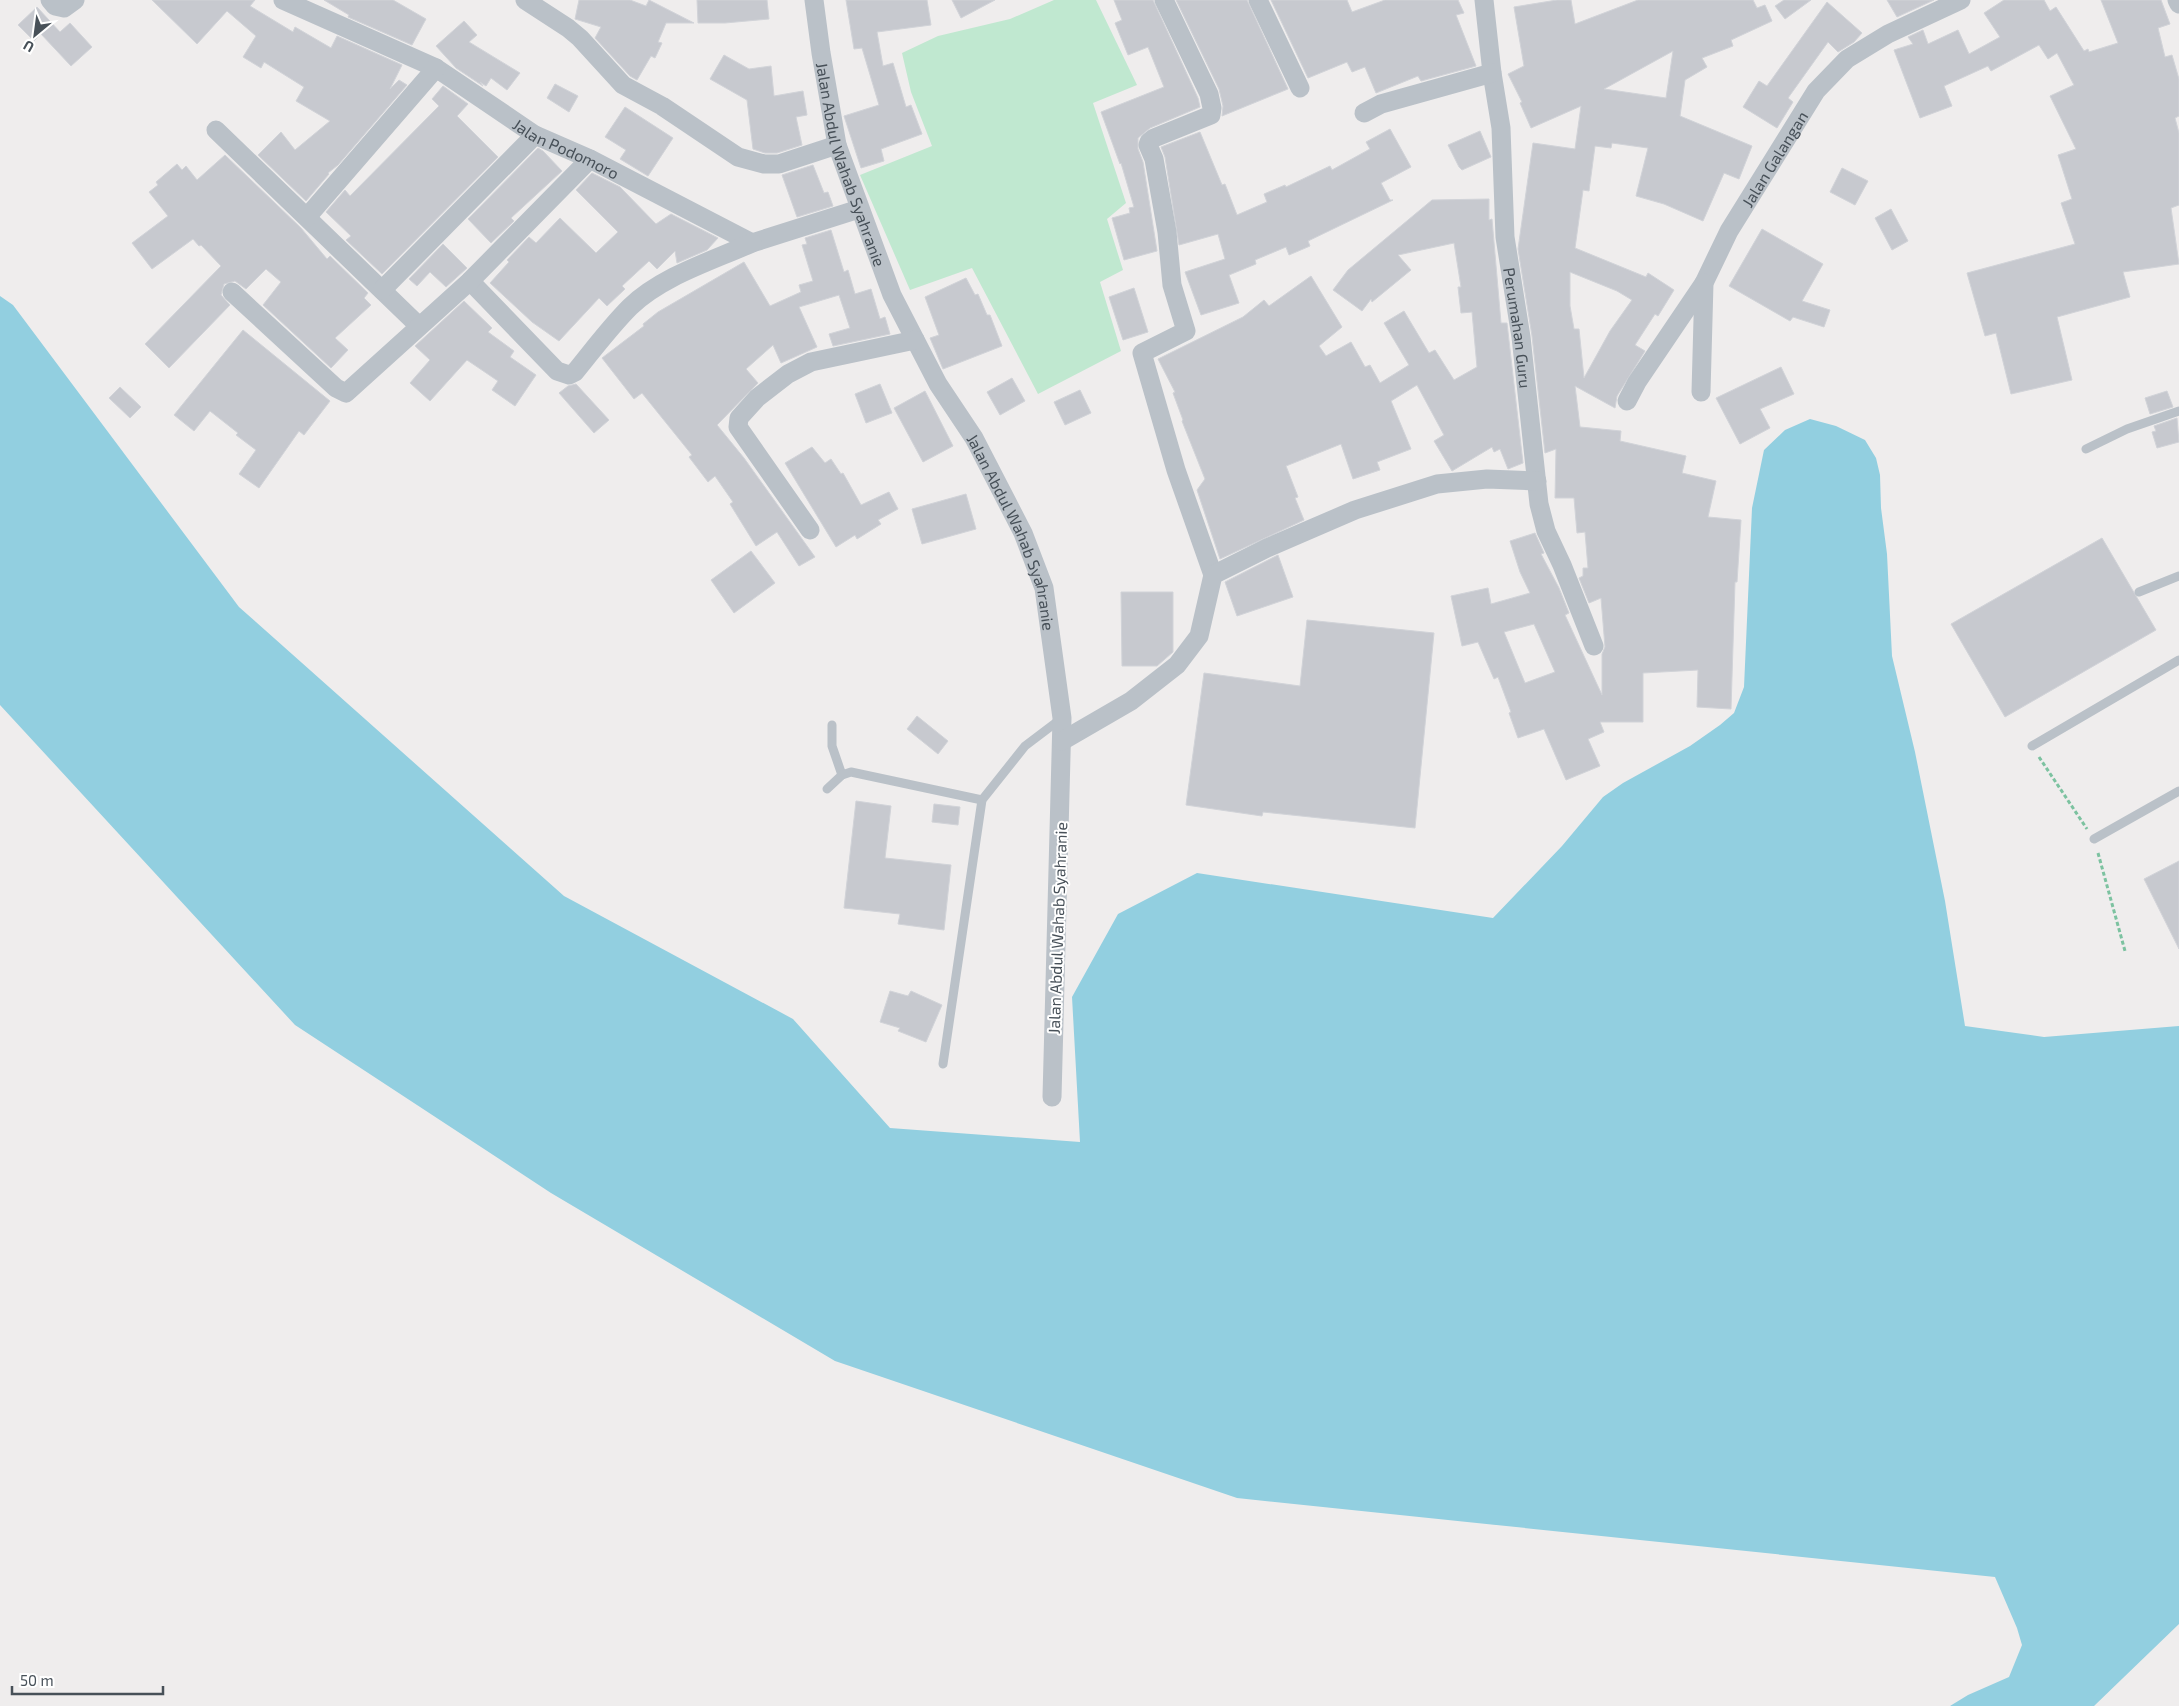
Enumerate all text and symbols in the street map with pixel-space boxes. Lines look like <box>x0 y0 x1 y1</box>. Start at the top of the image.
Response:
north arrow <box>10 10 60 60</box>
text: U <box>20 37 37 57</box>
street label: Jalan Abdul Wahab Syahranie <box>813 61 890 269</box>
street label: Jalan Galangan <box>1737 107 1811 210</box>
street label: Jalan Podomoro <box>510 114 623 182</box>
street label: Perumahan Guru <box>1500 266 1536 389</box>
street label: Jalan Abdul Wahab Syahranie <box>964 429 1059 632</box>
street label: Jalan Abdul Wahab Syahranie <box>1044 822 1070 1034</box>
scale bar <box>12 1664 164 1696</box>
text: 50 m <box>20 1671 54 1689</box>

